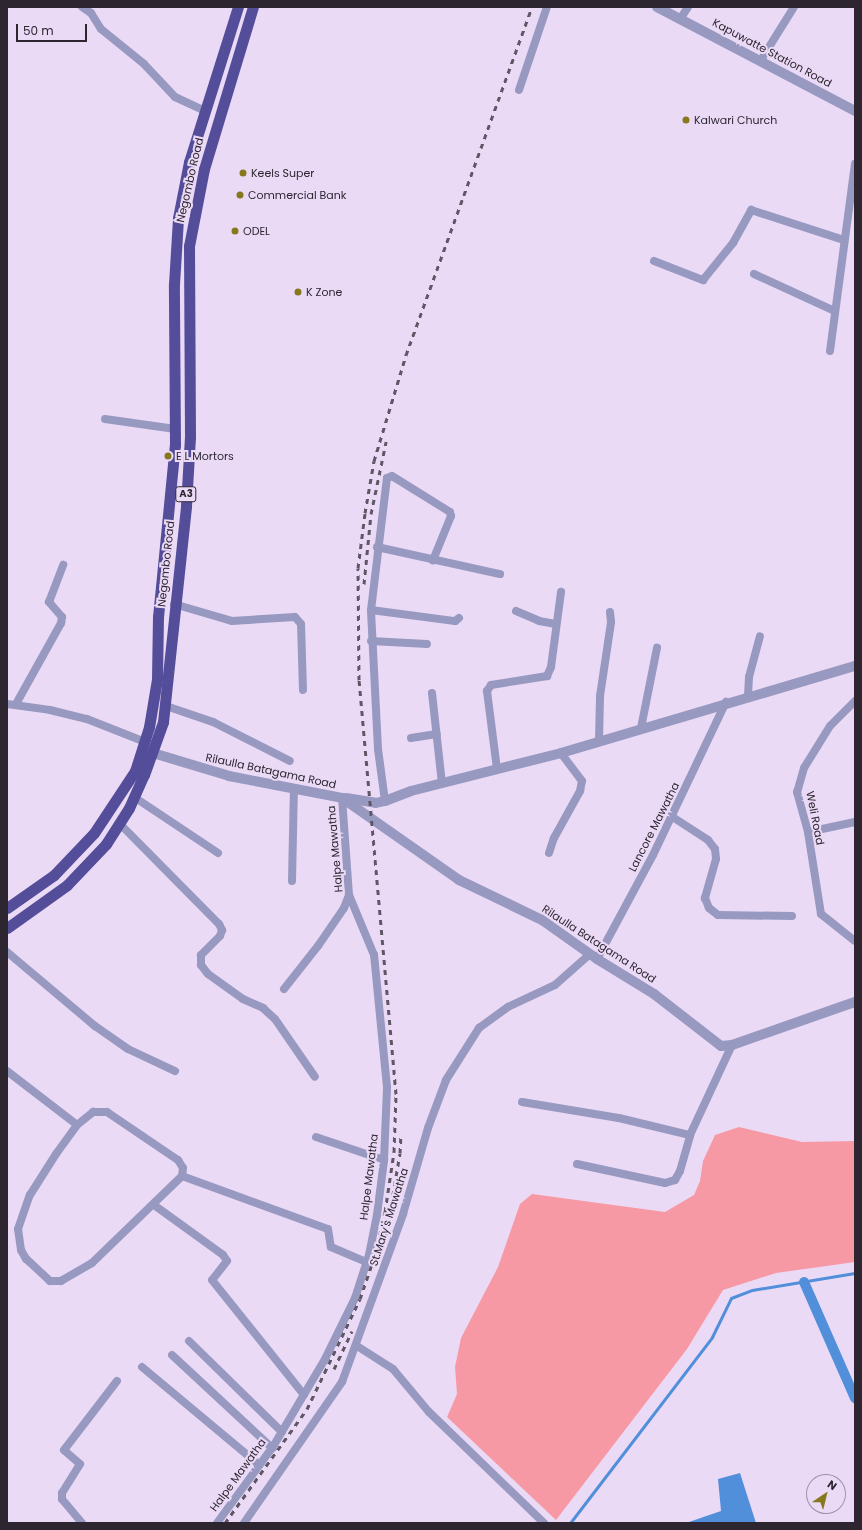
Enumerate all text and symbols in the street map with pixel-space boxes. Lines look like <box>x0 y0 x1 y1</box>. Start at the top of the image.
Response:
scale bar <box>18 16 89 42</box>
street label: Kapuwatte Station Road <box>710 16 834 90</box>
text: 50 m <box>23 22 54 39</box>
place label: Kalwari Church <box>694 113 777 127</box>
marker: Kalwari Church <box>681 115 691 125</box>
street label: Negombo Road <box>174 136 206 224</box>
place label: Keels Super <box>251 166 314 180</box>
marker: Keels Super <box>238 168 248 178</box>
place label: Commercial Bank <box>248 188 346 202</box>
marker: Commercial Bank <box>235 190 245 200</box>
place label: ODEL <box>243 224 270 238</box>
marker: ODEL <box>230 226 240 236</box>
place label: K Zone <box>306 285 342 299</box>
marker: K Zone <box>293 287 303 297</box>
place label: E L Mortors <box>176 449 234 463</box>
marker: E L Mortors <box>163 451 173 461</box>
road number: A3 <box>175 486 197 502</box>
street label: Negombo Road <box>155 520 177 608</box>
street label: Rilaulla Batagama Road <box>205 751 337 791</box>
street label: Lancore Mawatha <box>626 780 682 874</box>
street label: Weli Road <box>803 790 827 846</box>
street label: Halpe Mawatha <box>325 805 345 893</box>
street label: Rilaulla Batagama Road <box>540 902 658 986</box>
street label: Halpe Mawatha <box>357 1133 381 1221</box>
street label: St.Mary's Mawatha <box>367 1166 411 1268</box>
street label: Halpe Mawatha <box>207 1436 269 1514</box>
north arrow <box>806 1474 846 1514</box>
text: N <box>824 1476 840 1494</box>

